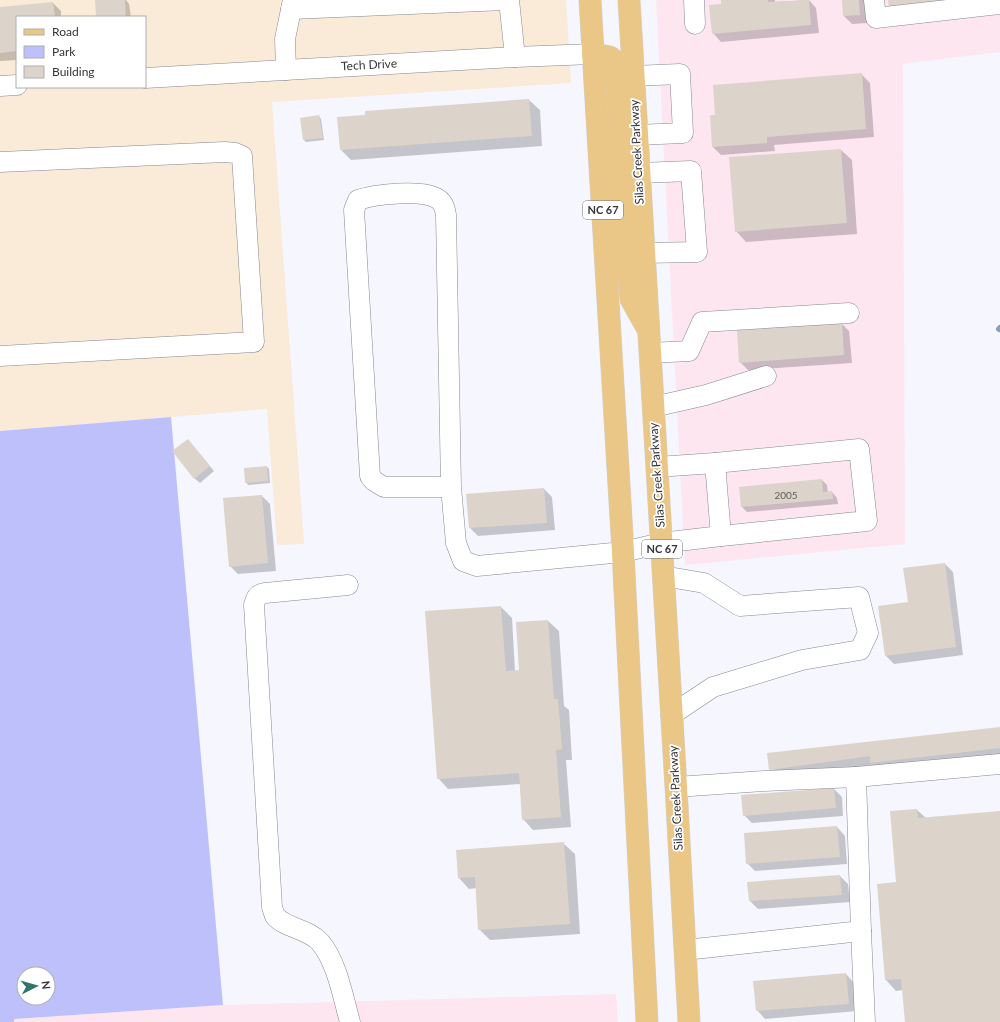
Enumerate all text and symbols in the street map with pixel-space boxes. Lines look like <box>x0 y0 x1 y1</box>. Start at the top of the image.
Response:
legend <box>16 16 146 88</box>
text: Road <box>52 24 79 39</box>
text: Park <box>52 44 76 59</box>
street label: Tech Drive <box>341 56 397 73</box>
text: Building <box>52 64 95 79</box>
street label: Silas Creek Parkway <box>626 98 647 205</box>
road number: NC 67 <box>583 201 623 219</box>
street label: Silas Creek Parkway <box>645 421 668 528</box>
house number: 2005 <box>774 489 798 501</box>
road number: NC 67 <box>642 540 682 558</box>
street label: Silas Creek Parkway <box>665 744 686 851</box>
north arrow <box>16 966 56 1006</box>
text: N <box>40 980 53 990</box>

